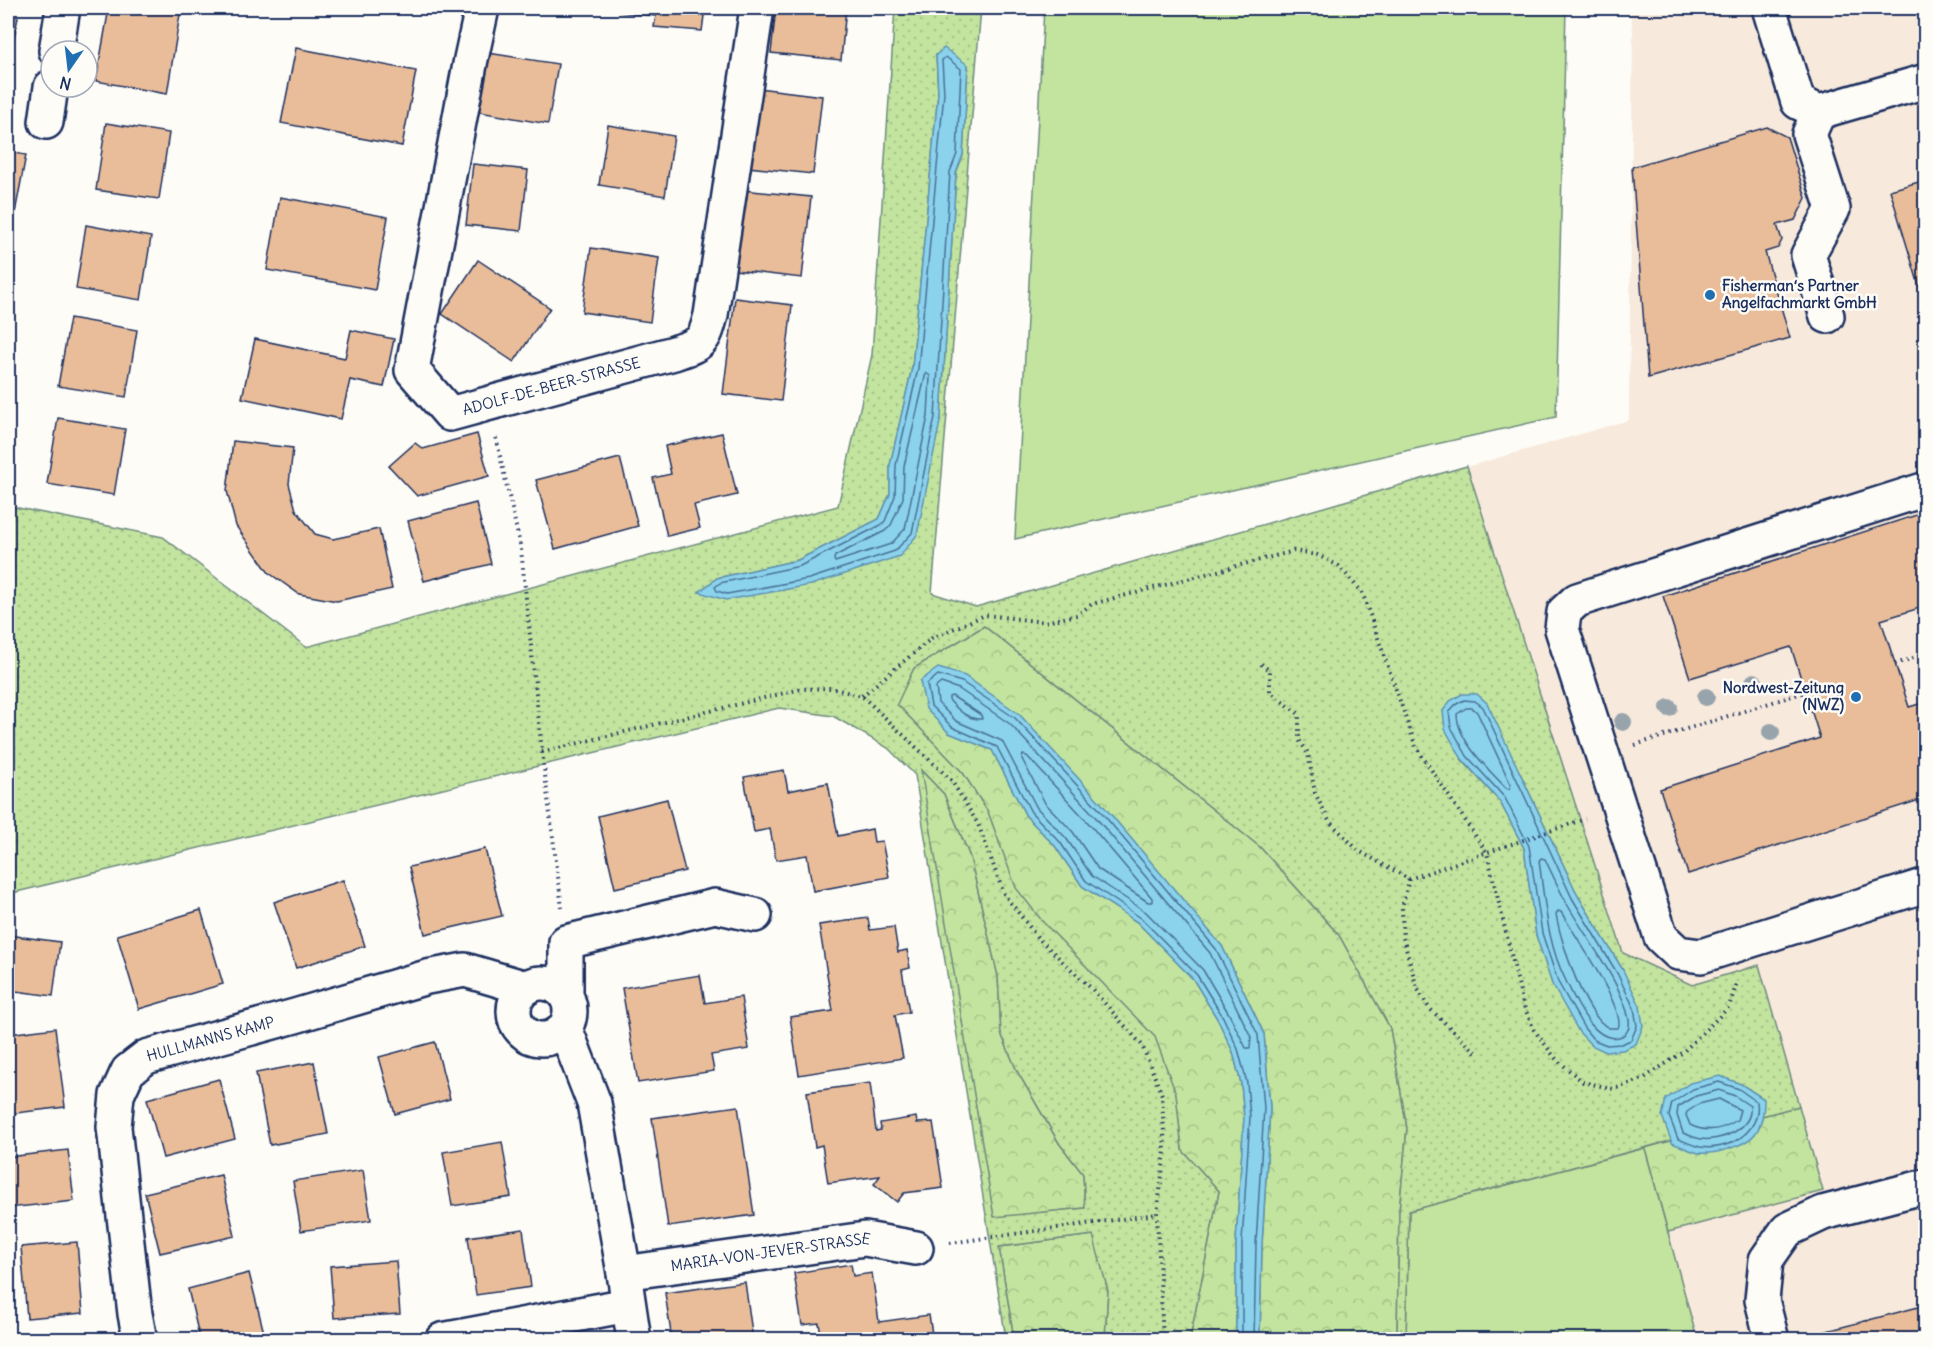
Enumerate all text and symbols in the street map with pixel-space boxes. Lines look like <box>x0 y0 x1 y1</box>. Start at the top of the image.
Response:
north arrow <box>39 39 99 99</box>
text: N <box>58 73 73 95</box>
place label: Fisherman‘s Partner Angelfachmarkt GmbH <box>1722 276 1877 313</box>
marker: Fisherman‘s Partner Angelfachmarkt GmbH <box>1703 288 1717 302</box>
street label: ADOLF-DE-BEER-STRASSE <box>460 353 642 419</box>
place label: Nordwest-Zeitung (NWZ) <box>1723 678 1844 715</box>
marker: Nordwest-Zeitung (NWZ) <box>1849 690 1863 704</box>
street label: HULLMANNS KAMP <box>144 1012 277 1065</box>
street label: MARIA-VON-JEVER-STRASSE <box>669 1229 872 1275</box>

